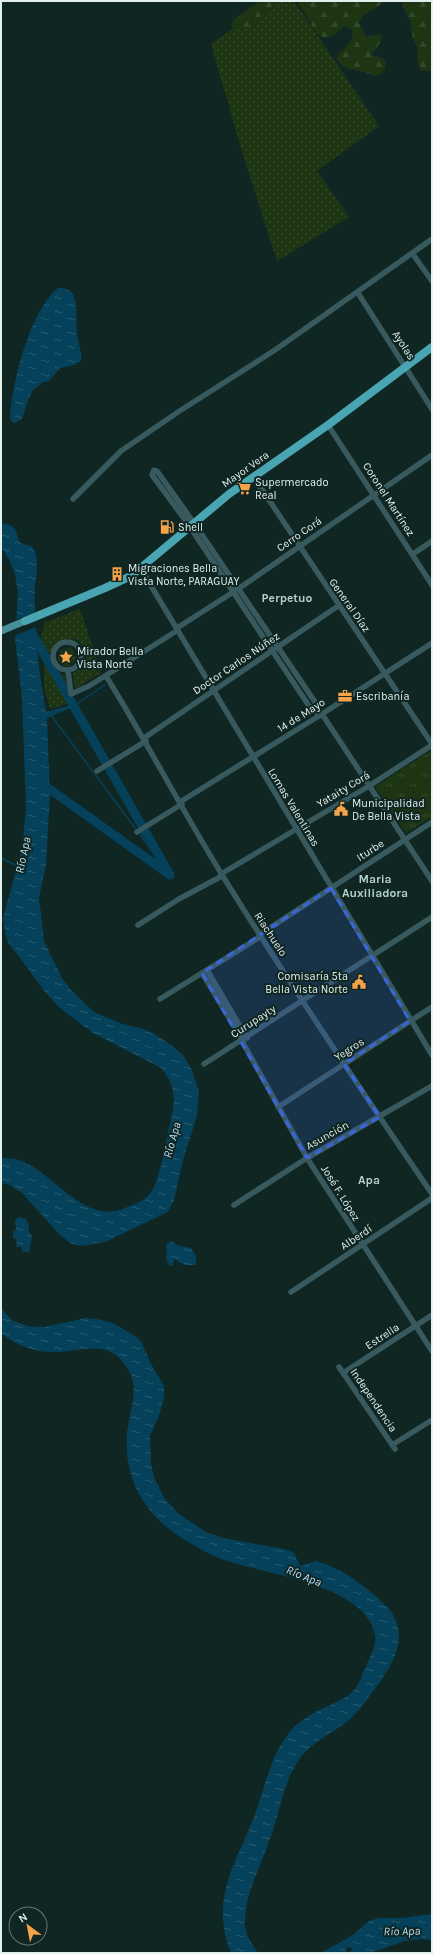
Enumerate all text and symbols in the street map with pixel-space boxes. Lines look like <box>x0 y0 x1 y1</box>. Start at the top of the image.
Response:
street label: Ayolas <box>389 328 418 362</box>
street label: Mayor Vera <box>219 448 271 490</box>
street label: Coronel Martínez <box>360 460 417 538</box>
place label: Supermercado Real <box>255 476 329 502</box>
supermarket icon: Supermercado Real <box>236 480 252 496</box>
street label: Cerro Corá <box>274 514 324 555</box>
fuel station icon: Shell <box>159 519 175 535</box>
place label: Shell <box>178 521 203 534</box>
place label: Migraciones Bella Vista Norte, PARAGUAY <box>128 562 240 588</box>
building icon: Migraciones Bella Vista Norte, PARAGUAY <box>109 566 125 582</box>
street label: General Díaz <box>326 576 373 635</box>
district label: Perpetuo <box>262 591 313 605</box>
street label: Doctor Carlos Núñez <box>191 630 282 697</box>
place label: Mirador Bella Vista Norte <box>77 645 143 671</box>
place icon: Mirador Bella Vista Norte <box>58 649 74 665</box>
office icon: Escribanía <box>337 688 353 704</box>
place label: Escribanía <box>356 690 409 703</box>
street label: 14 de Mayo <box>275 696 327 735</box>
street label: Lomas Valentinas <box>265 766 322 849</box>
street label: Yataity Corá <box>314 769 372 810</box>
place label: Municipalidad De Bella Vista <box>352 797 425 823</box>
public building icon: Municipalidad De Bella Vista <box>333 801 349 817</box>
water label: Río Apa <box>12 835 34 875</box>
street label: Iturbe <box>354 837 387 864</box>
district label: Maria Auxiliadora <box>342 872 408 900</box>
street label: Riachuelo <box>252 910 290 959</box>
place label: Comisaría 5ta Bella Vista Norte <box>265 970 348 996</box>
public building icon: Comisaría 5ta Bella Vista Norte <box>351 974 367 990</box>
street label: Curupayty <box>228 1002 278 1041</box>
street label: Yegros <box>332 1035 367 1064</box>
street label: Asunción <box>304 1118 351 1153</box>
water label: Río Apa <box>160 1120 184 1160</box>
street label: José F. López <box>318 1163 363 1224</box>
district label: Apa <box>358 1173 380 1187</box>
street label: Alberdí <box>338 1222 375 1253</box>
street label: Estrella <box>363 1321 402 1352</box>
street label: Independencia <box>347 1366 400 1435</box>
water label: Río Apa <box>284 1563 324 1589</box>
north arrow <box>8 1906 48 1946</box>
text: N <box>16 1910 30 1926</box>
water label: Río Apa <box>383 1924 421 1938</box>

